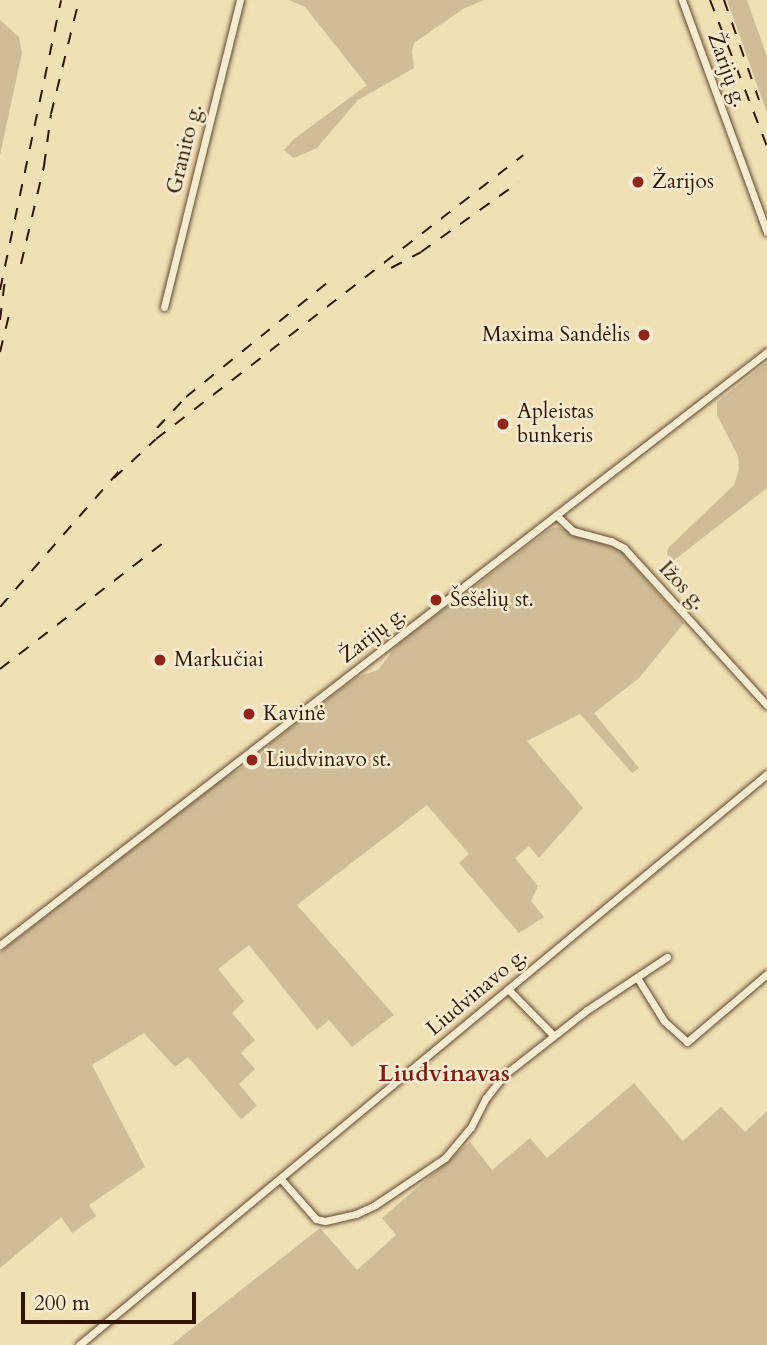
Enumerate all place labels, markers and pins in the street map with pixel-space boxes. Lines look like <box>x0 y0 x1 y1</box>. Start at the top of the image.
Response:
place label: Žarijos <box>652 169 714 195</box>
marker: Žarijos <box>630 174 646 190</box>
place label: Maxima Sandėlis <box>482 322 630 348</box>
marker: Maxima Sandėlis <box>636 327 652 343</box>
place label: Apleistas bunkeris <box>517 399 594 449</box>
marker: Apleistas bunkeris <box>495 416 511 432</box>
place label: Šešėlių st. <box>450 587 534 613</box>
marker: Šešėlių st. <box>428 592 444 608</box>
place label: Markučiai <box>174 647 264 673</box>
marker: Markučiai <box>152 652 168 668</box>
place label: Kavinė <box>263 701 326 727</box>
marker: Kavinė <box>241 706 257 722</box>
place label: Liudvinavo st. <box>266 747 391 773</box>
marker: Liudvinavo st. <box>244 752 260 768</box>

